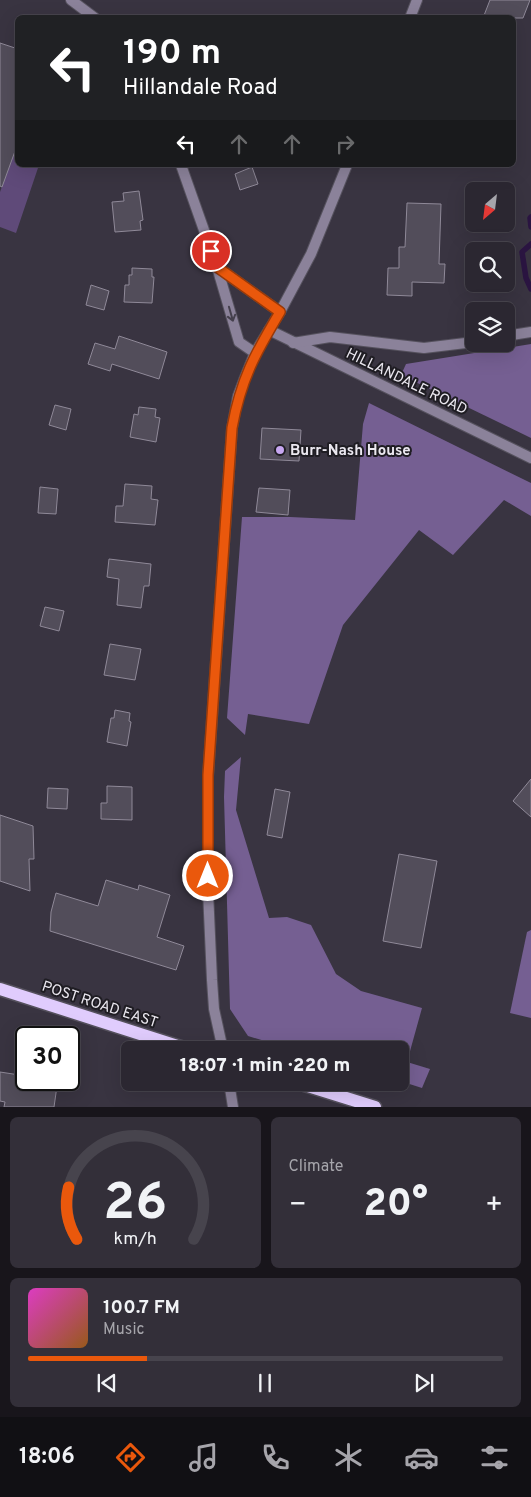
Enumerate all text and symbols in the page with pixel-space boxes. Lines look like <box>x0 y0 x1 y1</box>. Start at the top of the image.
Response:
text: 190 m <box>123 32 221 76</box>
icon: left <box>40 35 105 100</box>
text: Hillandale Road <box>123 75 278 102</box>
icon: left <box>172 130 200 158</box>
icon: ahead <box>225 130 253 158</box>
icon: ahead <box>278 130 306 158</box>
icon: right <box>331 130 359 158</box>
north arrow <box>465 182 515 232</box>
map controls <box>465 182 515 352</box>
pin <box>190 230 232 272</box>
icon: arrive <box>197 237 225 265</box>
button: search <box>465 242 515 292</box>
button: layers <box>465 302 515 352</box>
one-way arrow <box>226 305 236 321</box>
street label: HILLANDALE ROAD <box>342 345 470 420</box>
place label: Burr-Nash House <box>290 442 411 461</box>
marker: Burr-Nash House <box>274 444 286 456</box>
position arrow <box>181 849 233 901</box>
street label: POST ROAD EAST <box>39 978 160 1033</box>
speed limit sign: 30 <box>15 1026 80 1091</box>
text: 18:07 · 1 min · 220 m <box>180 1054 350 1078</box>
text: Climate <box>289 1157 343 1177</box>
text: 26 <box>103 1172 167 1238</box>
text: 20° <box>364 1181 428 1230</box>
text: − <box>289 1188 307 1224</box>
text: + <box>485 1188 503 1224</box>
text: km/h <box>114 1228 157 1251</box>
text: 100.7 FM <box>103 1296 180 1320</box>
text: Music <box>103 1320 144 1340</box>
icon: previous <box>93 1369 121 1397</box>
icon: pause <box>251 1369 279 1397</box>
icon: next <box>410 1369 438 1397</box>
icon: directions <box>113 1440 148 1475</box>
icon: music <box>186 1440 221 1475</box>
icon: phone <box>258 1440 293 1475</box>
icon: climate <box>331 1440 366 1475</box>
icon: car <box>404 1440 439 1475</box>
icon: filters <box>477 1440 512 1475</box>
text: 18:06 <box>19 1444 75 1471</box>

